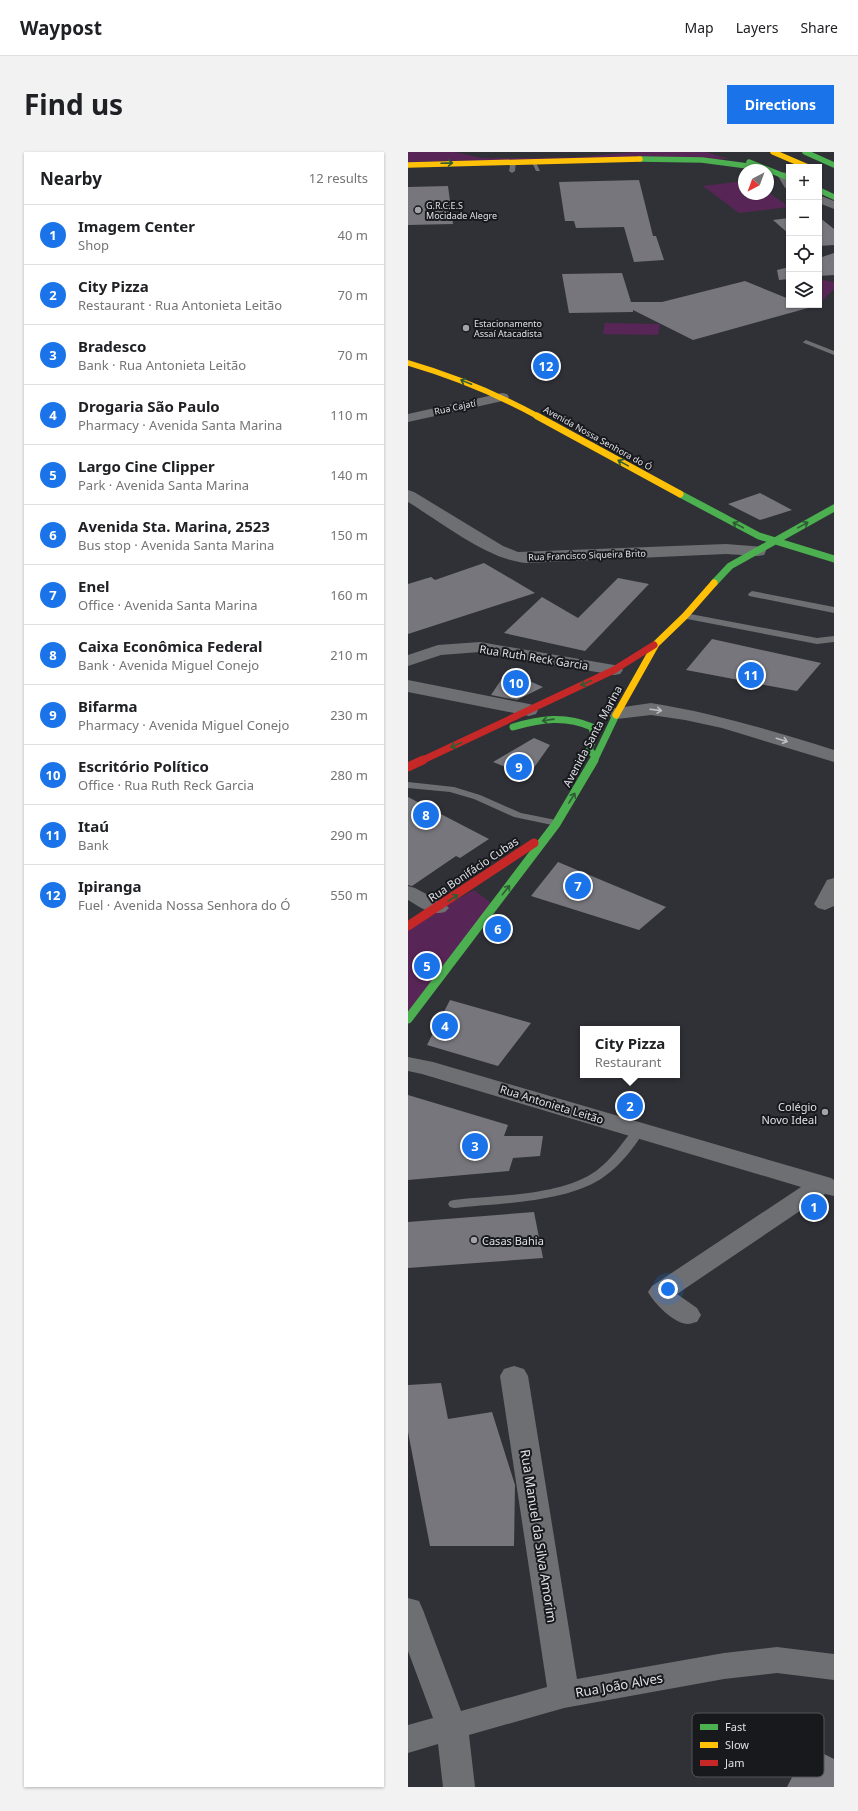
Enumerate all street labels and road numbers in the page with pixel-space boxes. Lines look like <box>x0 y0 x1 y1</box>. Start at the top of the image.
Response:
street label: Rua Cajatí <box>433 396 478 418</box>
street label: Avenida Nossa Senhora do Ó <box>541 403 655 473</box>
street label: Rua Francisco Siqueira Brito <box>528 546 646 564</box>
street label: Rua Ruth Reck Garcia <box>479 641 589 673</box>
street label: Avenida Santa Marina <box>559 683 625 789</box>
street label: Rua Bonifácio Cubas <box>425 833 521 905</box>
street label: Rua Antonieta Leitão <box>498 1081 606 1127</box>
street label: Rua Manuel da Silva Amorim <box>516 1448 562 1624</box>
street label: Rua João Alves <box>574 1668 664 1702</box>

